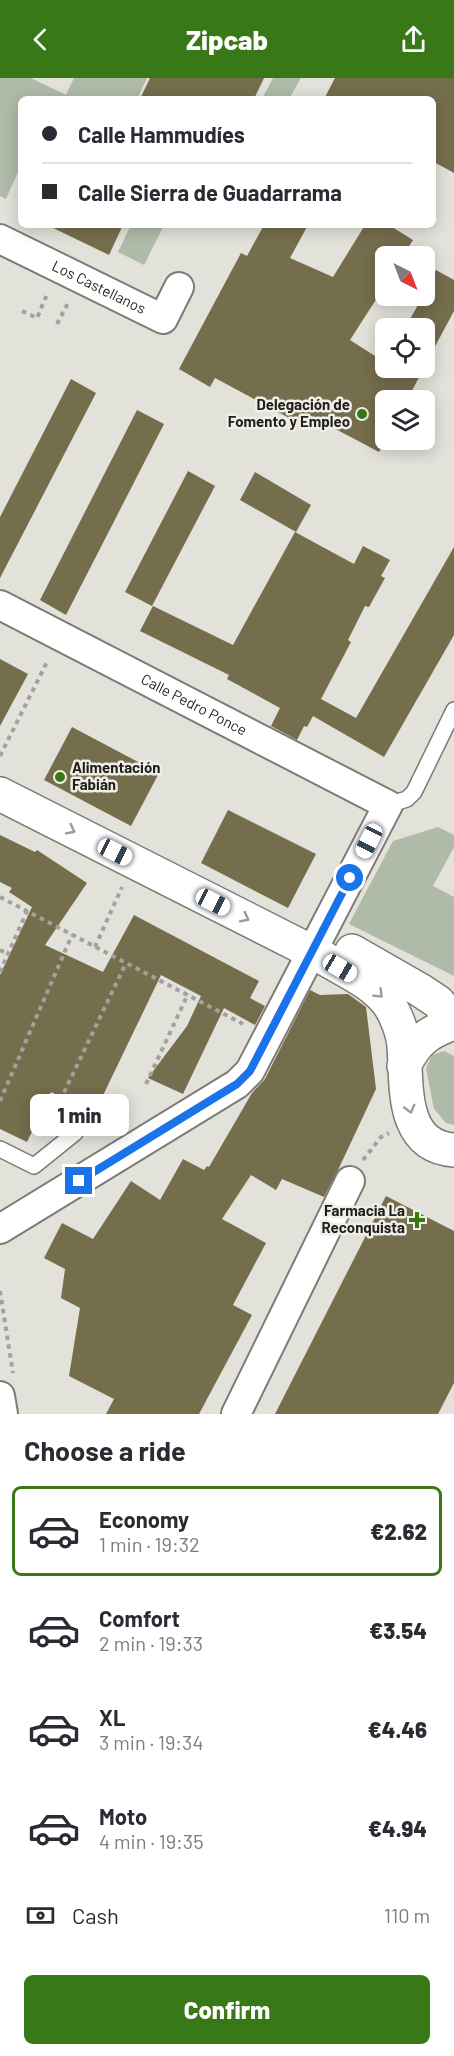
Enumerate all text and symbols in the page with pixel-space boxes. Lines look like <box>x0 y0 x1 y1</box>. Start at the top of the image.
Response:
icon: back <box>24 23 57 56</box>
text: Zipcab <box>186 23 268 55</box>
icon: share <box>397 23 430 56</box>
text: Calle Hammudíes <box>78 121 245 147</box>
text: Calle Sierra de Guadarrama <box>78 179 342 205</box>
north arrow <box>375 246 435 306</box>
map controls <box>375 246 435 450</box>
street label: Los Castellanos <box>49 256 149 317</box>
button: locate <box>375 318 435 378</box>
button: layers <box>375 390 435 450</box>
place label: Delegación de Fomento y Empleo <box>228 395 350 430</box>
marker: Delegación de Fomento y Empleo <box>355 407 369 421</box>
street label: Calle Pedro Ponce <box>138 669 250 739</box>
place label: Alimentación Fabián <box>72 758 160 793</box>
marker: Alimentación Fabián <box>53 770 67 784</box>
car <box>353 821 385 861</box>
one-way arrow <box>65 823 75 834</box>
car <box>95 836 135 868</box>
route start <box>336 864 363 891</box>
car <box>193 886 233 918</box>
one-way arrow <box>238 911 249 923</box>
car <box>320 951 360 985</box>
one-way arrow <box>372 988 383 998</box>
callout: 1 min <box>29 1094 128 1136</box>
text: 1 min <box>58 1103 101 1127</box>
one-way arrow <box>403 1104 416 1114</box>
route end <box>65 1167 92 1194</box>
place label: Farmacia La Reconquista <box>322 1201 405 1236</box>
marker: Farmacia La Reconquista <box>410 1213 424 1227</box>
text: Choose a ride <box>24 1434 186 1466</box>
icon: car <box>27 1504 81 1558</box>
text: Economy <box>99 1506 189 1532</box>
text: €2.62 <box>370 1518 427 1544</box>
text: 1 min · 19:32 <box>99 1532 200 1556</box>
icon: car <box>27 1603 81 1657</box>
text: Comfort <box>99 1605 180 1631</box>
text: €3.54 <box>369 1617 427 1643</box>
text: 2 min · 19:33 <box>99 1631 203 1655</box>
icon: car <box>27 1702 81 1756</box>
text: XL <box>99 1704 125 1730</box>
text: €4.46 <box>368 1716 427 1742</box>
text: 3 min · 19:34 <box>99 1730 203 1754</box>
icon: car <box>27 1801 81 1855</box>
text: Moto <box>99 1803 147 1829</box>
text: €4.94 <box>368 1815 427 1841</box>
text: 4 min · 19:35 <box>99 1829 203 1853</box>
icon: cash <box>24 1899 57 1932</box>
text: Cash <box>72 1902 119 1928</box>
text: 110 m <box>384 1903 430 1927</box>
button: Confirm <box>24 1975 430 2044</box>

